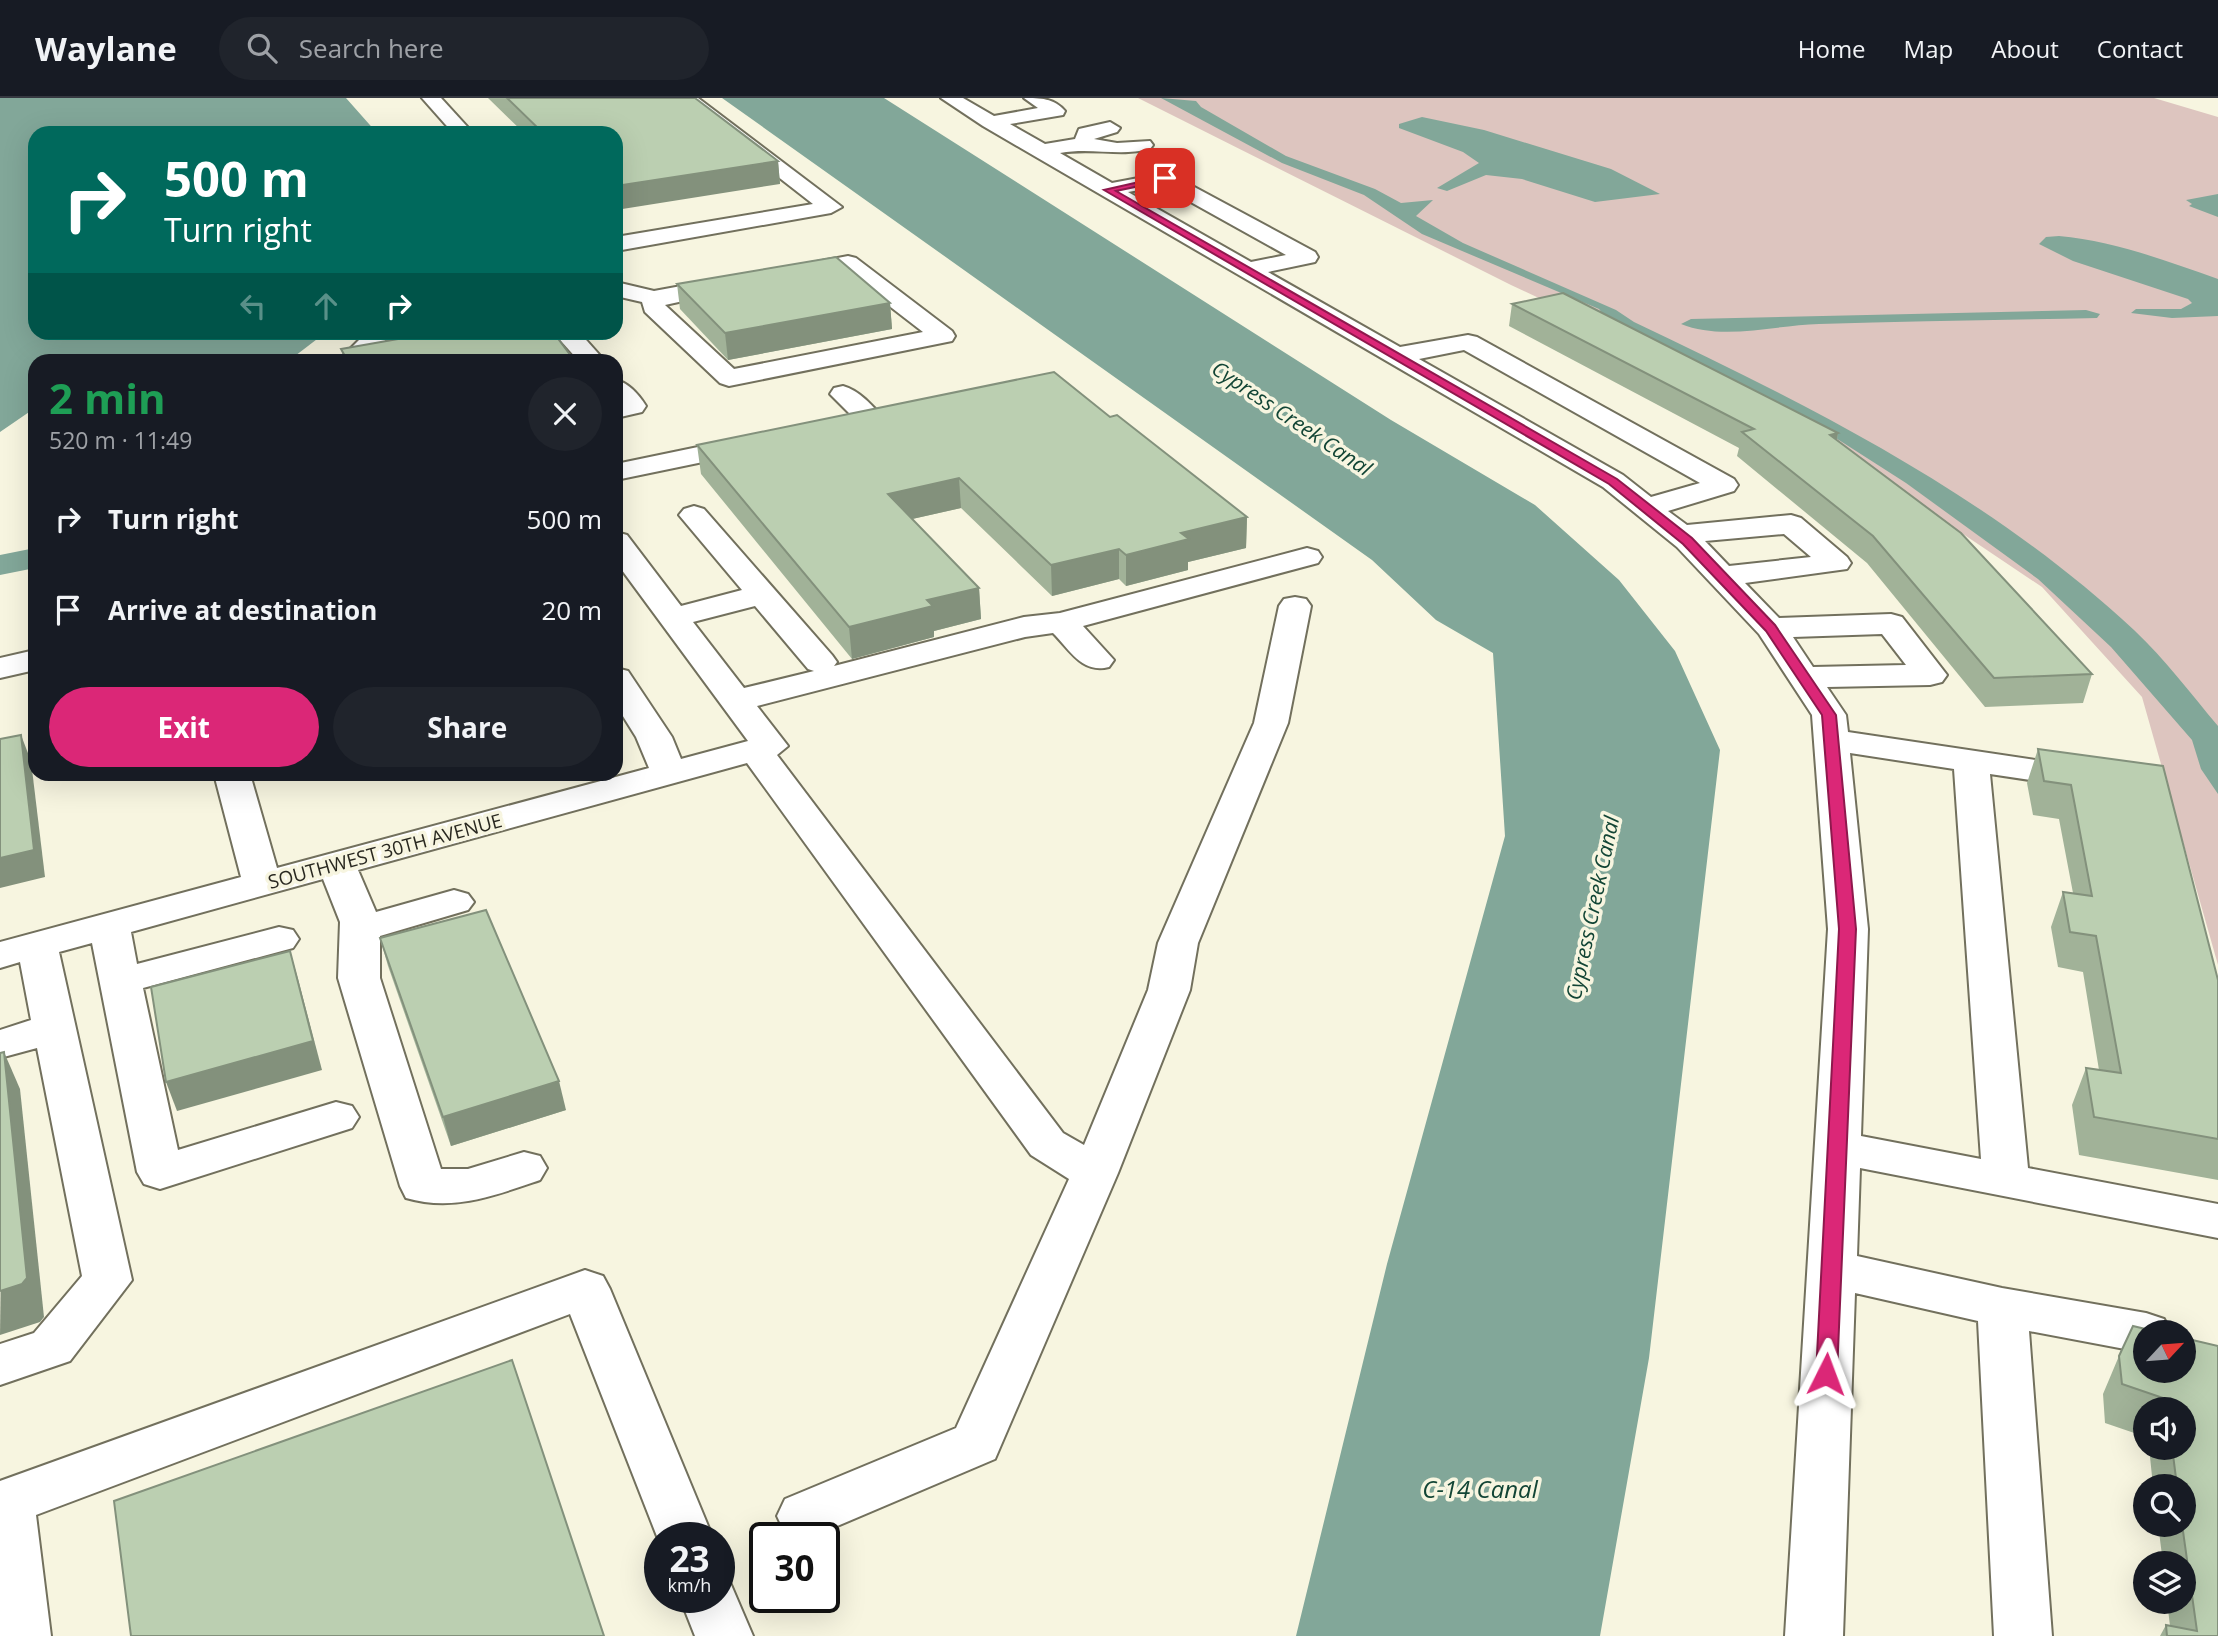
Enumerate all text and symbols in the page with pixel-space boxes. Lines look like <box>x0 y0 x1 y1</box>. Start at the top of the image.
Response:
search box <box>219 17 709 80</box>
text: Waylane <box>35 26 177 71</box>
icon: search <box>243 29 281 67</box>
text: Search here <box>299 30 444 66</box>
text: Home <box>1798 32 1866 65</box>
text: Map <box>1904 32 1953 65</box>
text: About <box>1991 32 2059 65</box>
text: Contact <box>2097 32 2183 65</box>
text: 500 m <box>164 145 309 211</box>
pin <box>1135 148 1195 208</box>
icon: right <box>49 154 140 245</box>
icon: arrive <box>1146 159 1184 197</box>
text: Turn right <box>164 208 312 251</box>
icon: left <box>234 287 272 325</box>
icon: ahead <box>307 287 345 325</box>
icon: right <box>380 287 418 325</box>
water label: Cypress Creek Canal <box>1207 354 1378 482</box>
text: 2 min <box>49 369 166 426</box>
button: close <box>528 377 602 451</box>
text: 520 m · 11:49 <box>49 424 192 456</box>
icon: right <box>49 500 87 538</box>
text: Turn right <box>108 501 239 537</box>
text: 500 m <box>527 501 602 537</box>
icon: arrive <box>49 591 87 629</box>
text: Arrive at destination <box>108 592 377 628</box>
text: 20 m <box>541 592 602 628</box>
button: Exit <box>49 687 319 767</box>
button: Share <box>333 687 602 767</box>
street label: SOUTHWEST 30TH AVENUE <box>265 807 505 895</box>
water label: Cypress Creek Canal <box>1559 813 1625 1002</box>
north arrow <box>2133 1320 2196 1382</box>
map controls <box>2133 1320 2196 1614</box>
position arrow <box>1789 1337 1863 1411</box>
button: sound <box>2133 1397 2196 1460</box>
water label: C-14 Canal <box>1422 1472 1539 1505</box>
button: search <box>2133 1474 2196 1537</box>
speed limit sign: 30 <box>749 1522 840 1613</box>
text: 23 <box>669 1535 710 1582</box>
button: layers <box>2133 1551 2196 1614</box>
text: km/h <box>668 1573 711 1597</box>

